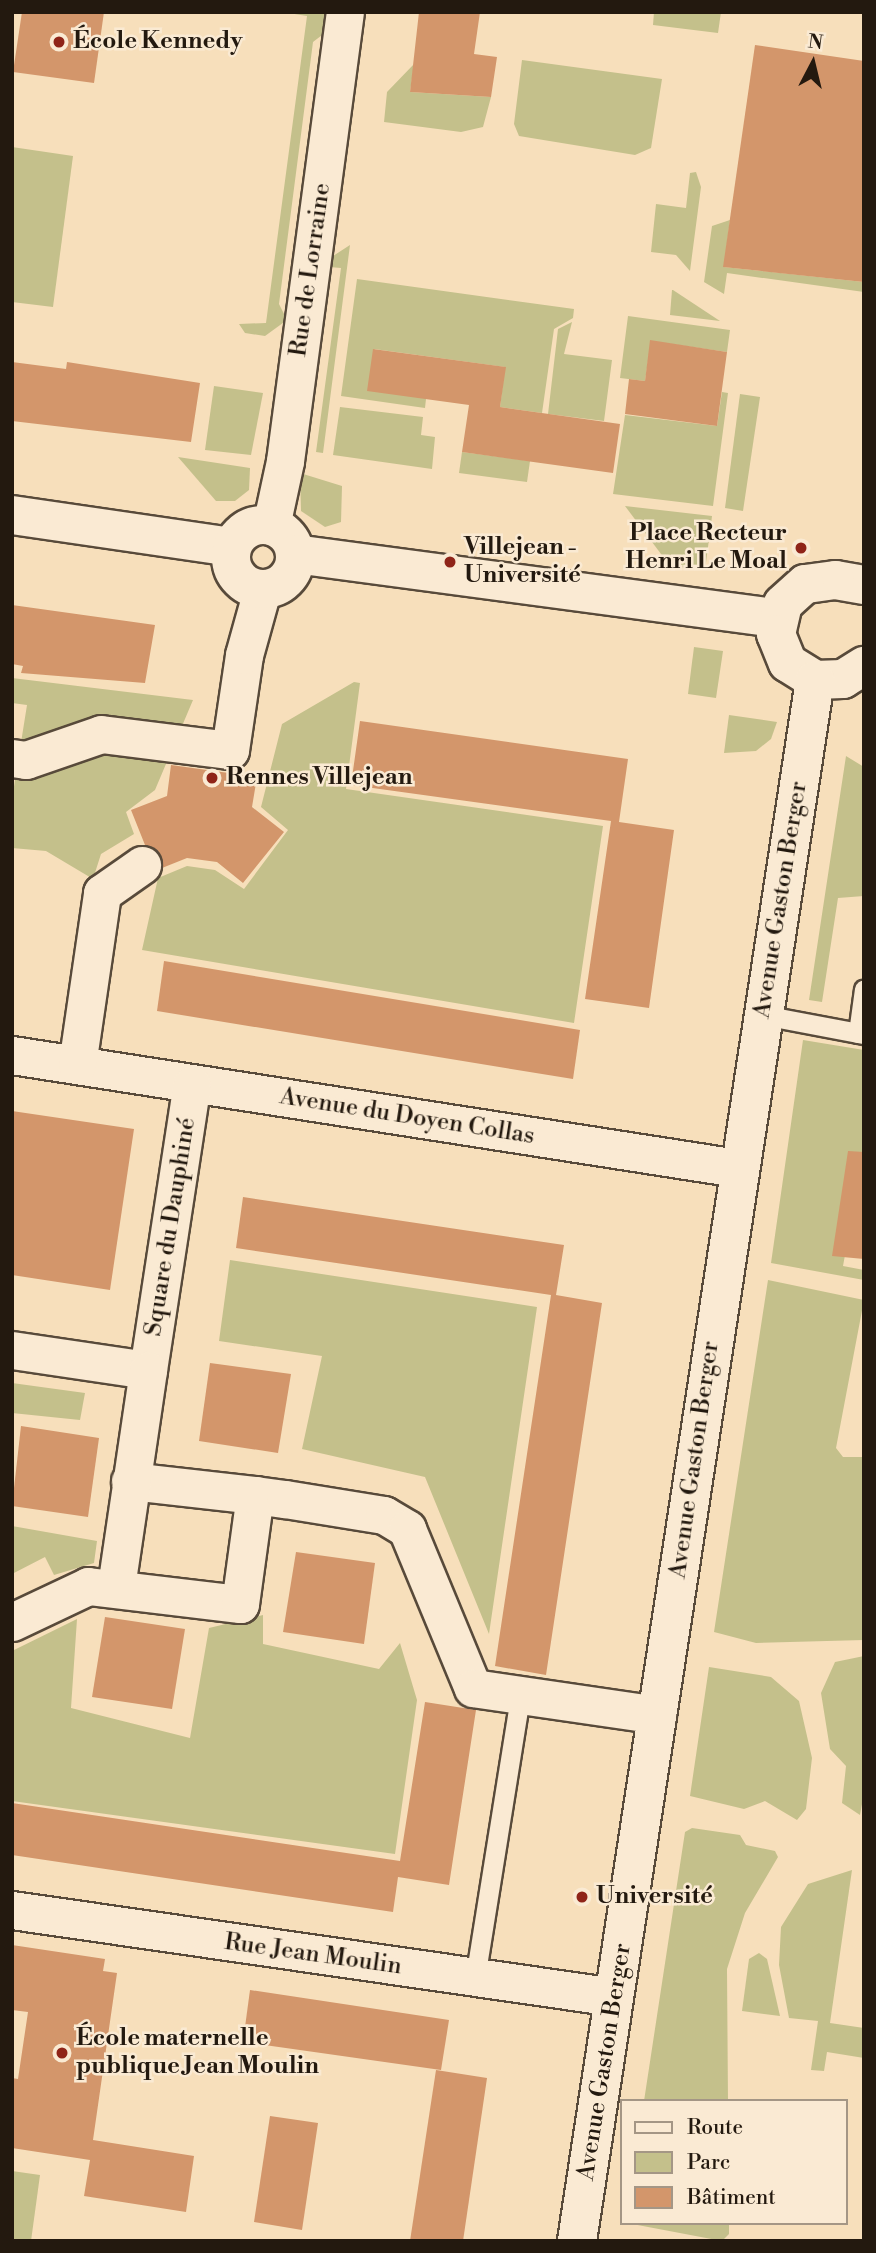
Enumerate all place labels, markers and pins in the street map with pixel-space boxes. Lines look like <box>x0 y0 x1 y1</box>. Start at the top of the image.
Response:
place label: École Kennedy <box>73 28 242 56</box>
marker: École Kennedy <box>51 34 67 50</box>
place label: Place Recteur Henri Le Moal <box>625 520 787 576</box>
place label: Villejean - Université <box>464 534 581 590</box>
marker: Place Recteur Henri Le Moal <box>793 540 809 556</box>
marker: Villejean - Université <box>442 554 458 570</box>
place label: Rennes Villejean <box>226 764 412 792</box>
marker: Rennes Villejean <box>204 770 220 786</box>
place label: Université <box>596 1883 713 1911</box>
marker: Université <box>574 1889 590 1905</box>
place label: École maternelle publique Jean Moulin <box>76 2025 319 2081</box>
marker: École maternelle publique Jean Moulin <box>54 2045 70 2061</box>

